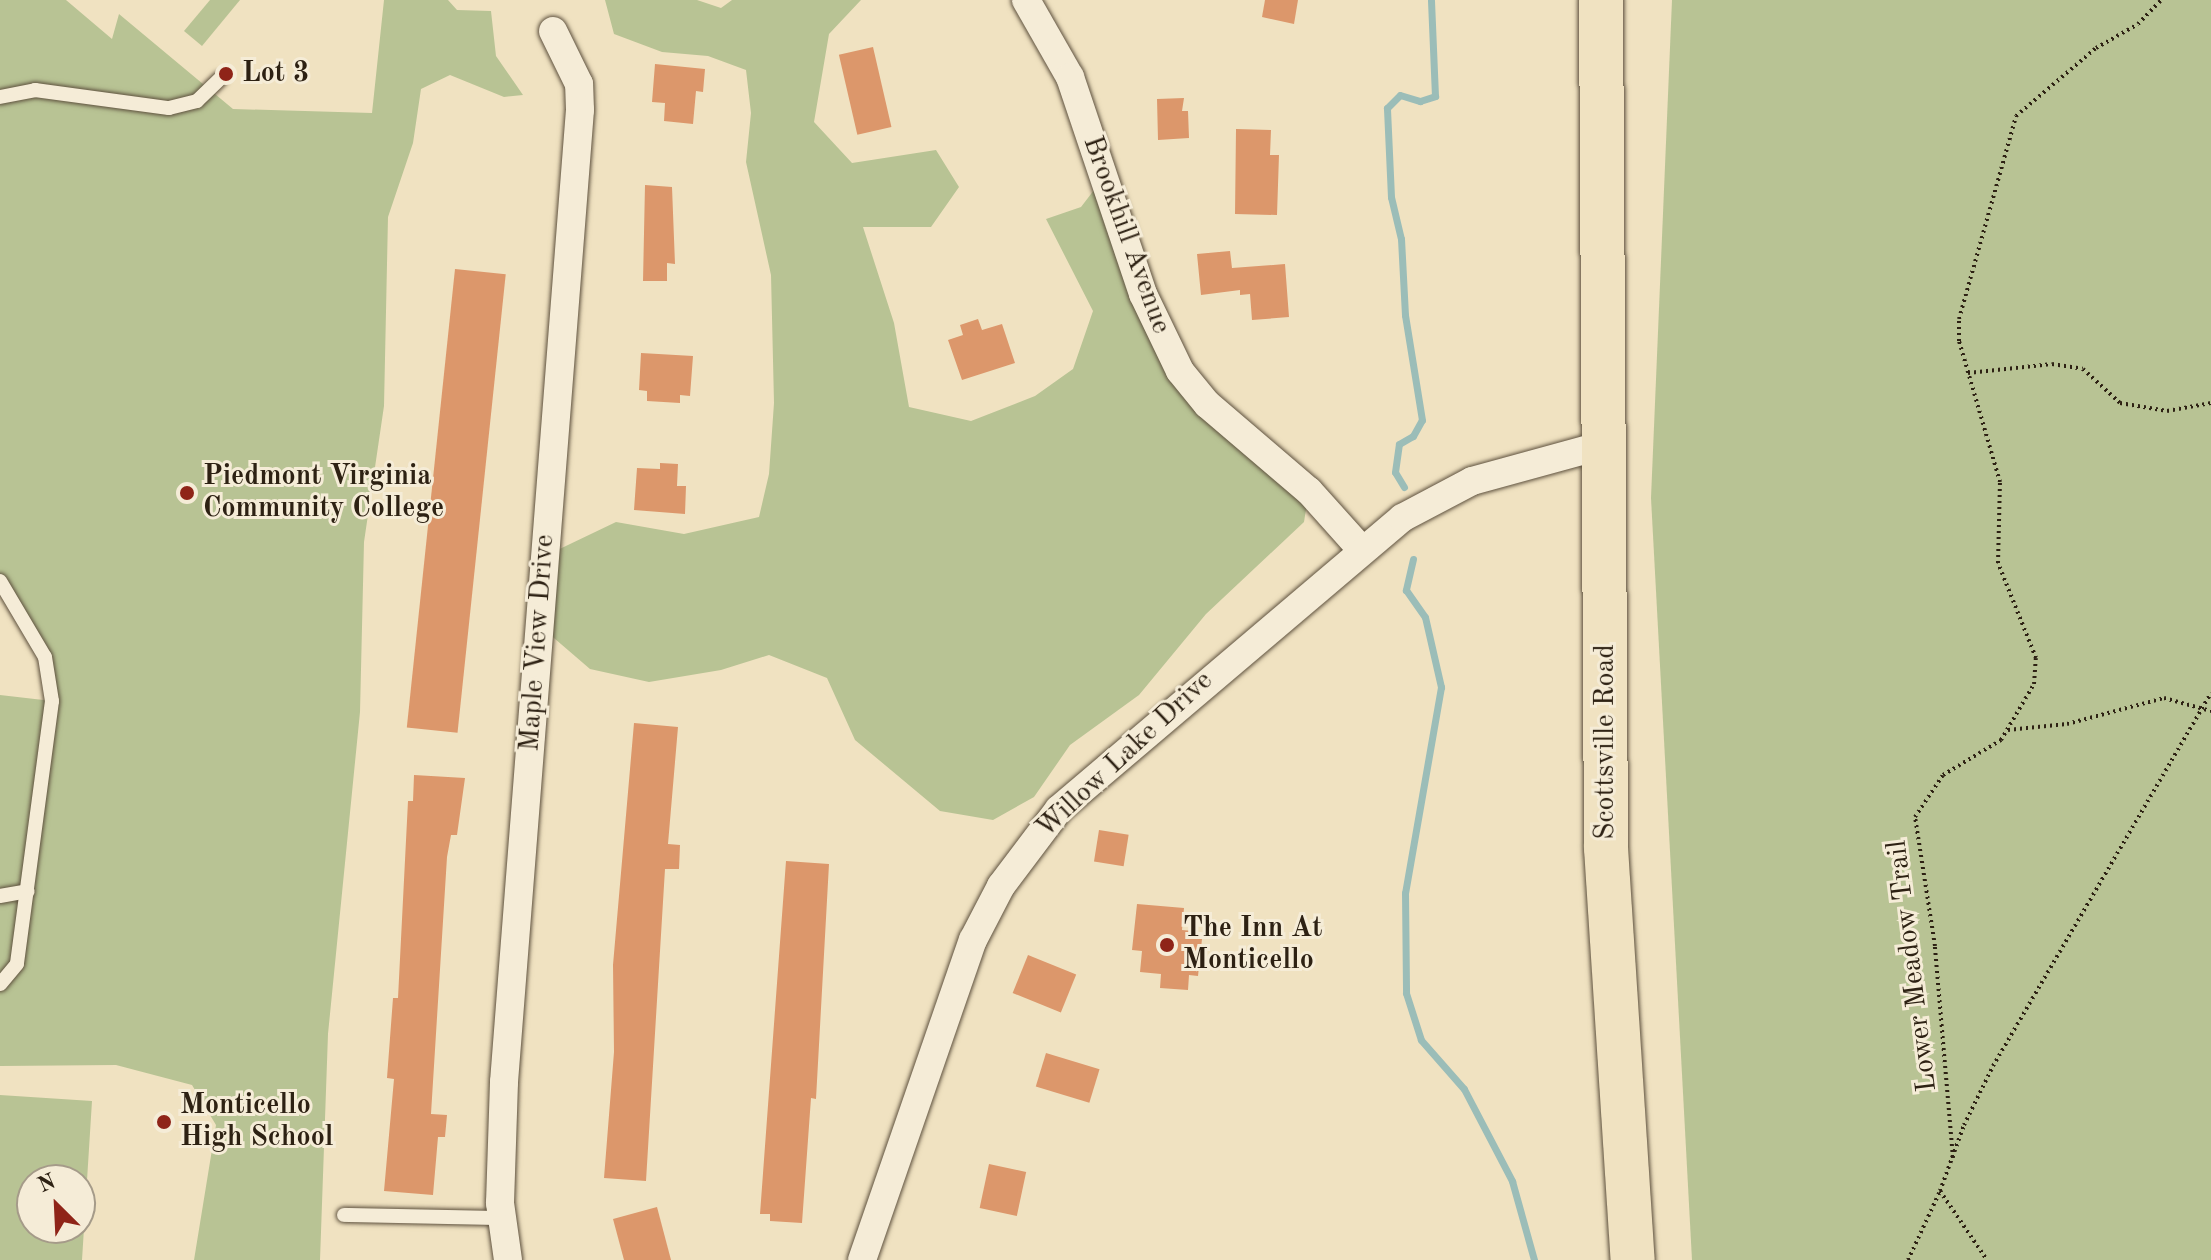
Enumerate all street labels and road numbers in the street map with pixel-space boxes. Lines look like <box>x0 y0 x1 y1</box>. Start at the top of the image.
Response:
street label: Brookhill Avenue <box>1075 132 1177 338</box>
street label: Maple View Drive <box>514 533 562 753</box>
street label: Scottsville Road <box>1589 644 1623 840</box>
street label: Willow Lake Drive <box>1030 664 1220 846</box>
street label: Lower Meadow Trail <box>1881 838 1945 1094</box>

